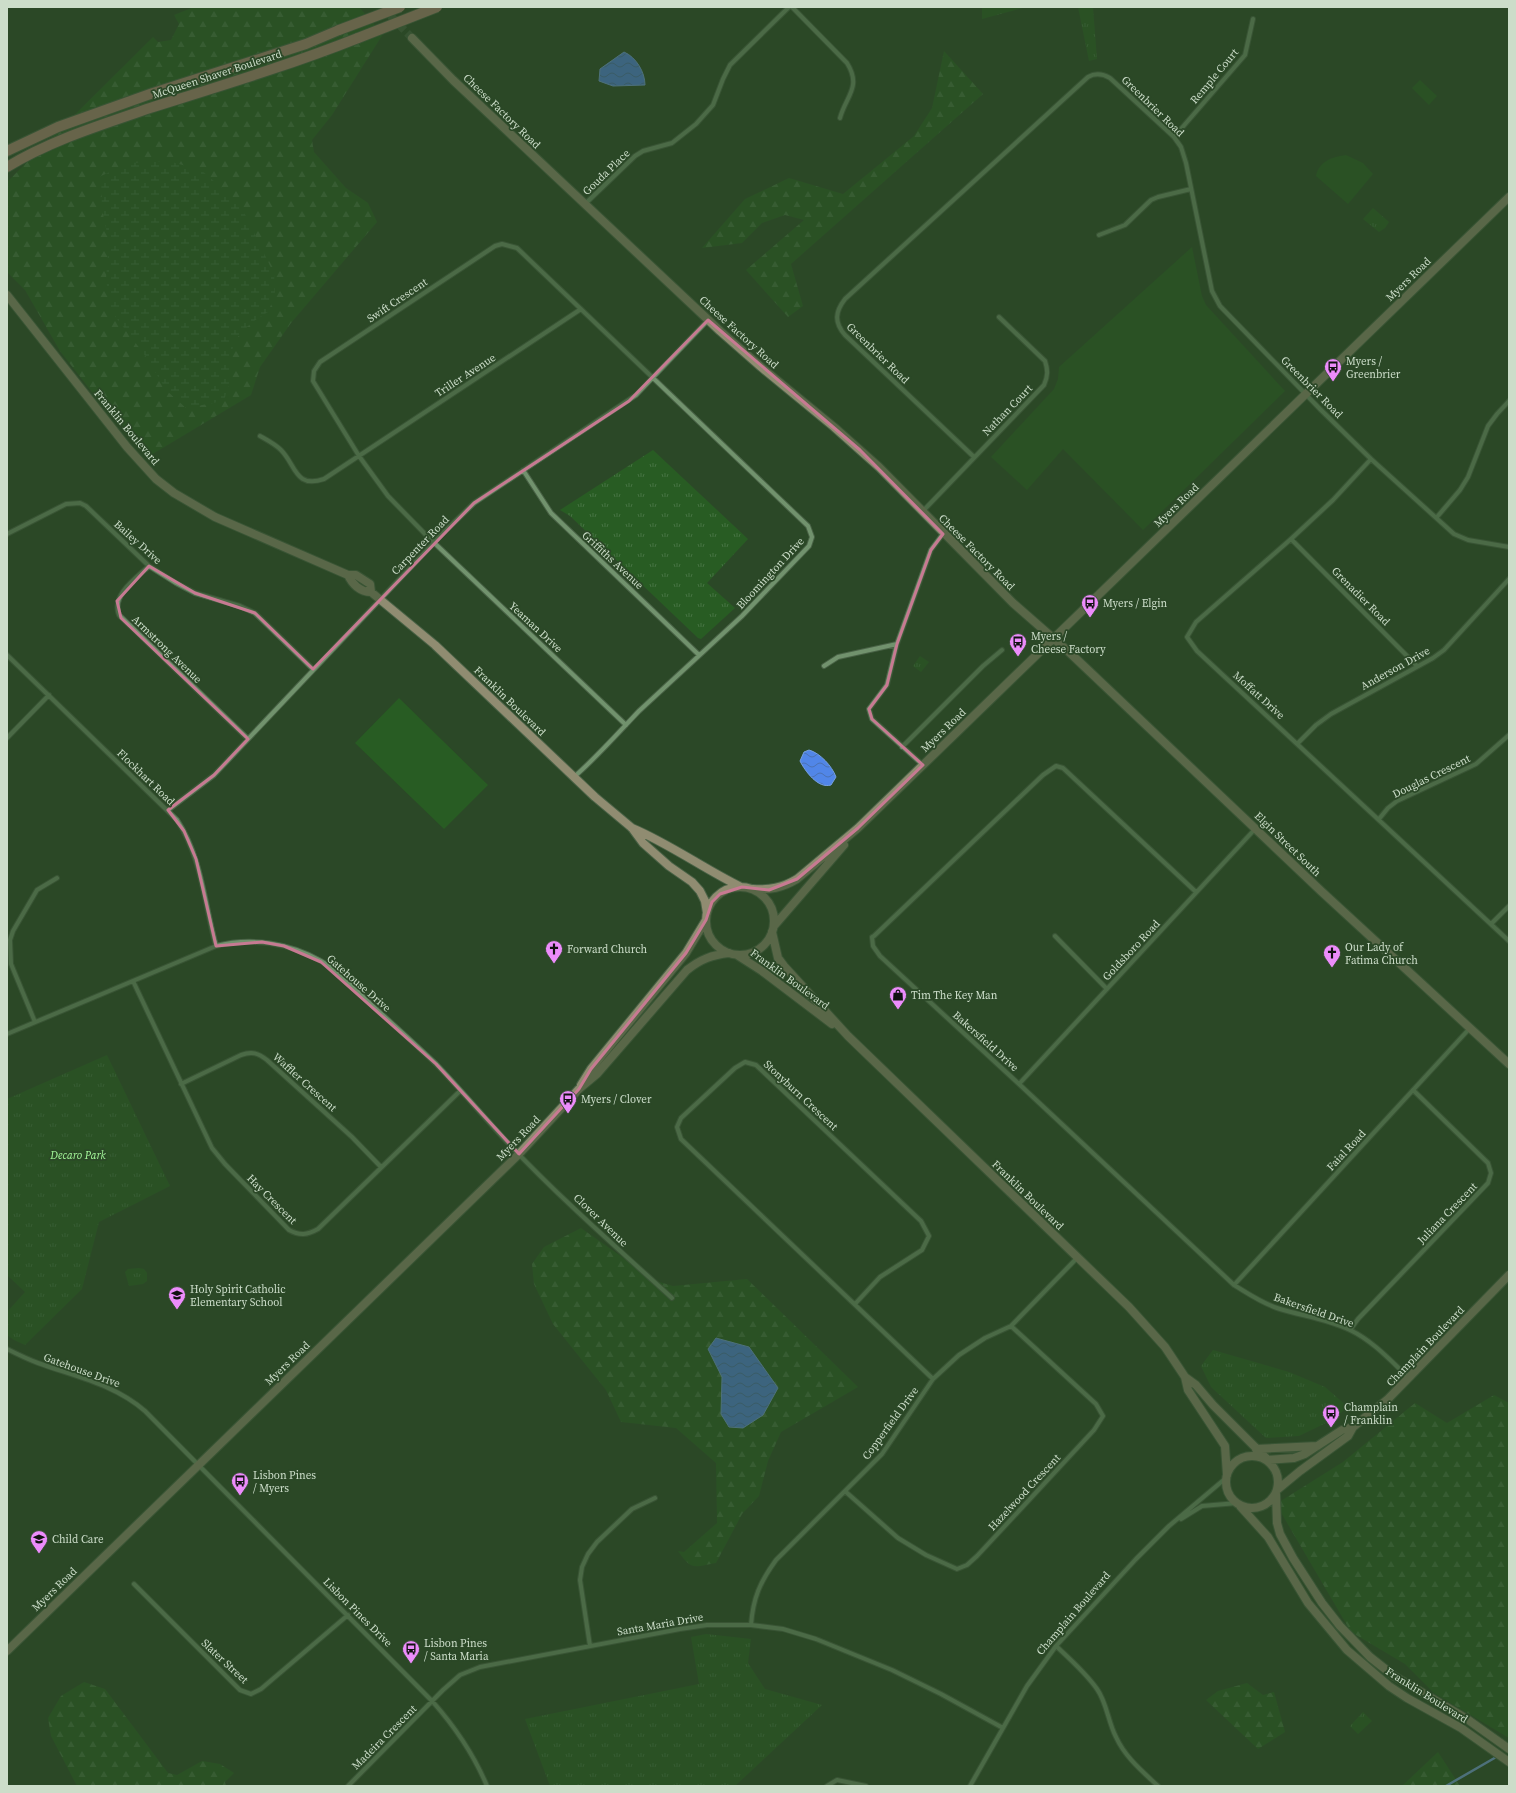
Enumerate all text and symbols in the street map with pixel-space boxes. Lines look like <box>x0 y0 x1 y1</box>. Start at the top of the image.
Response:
street label: Remple Court <box>1187 45 1242 107</box>
street label: McQueen Shaver Boulevard <box>151 46 284 102</box>
street label: Cheese Factory Road <box>460 70 544 153</box>
street label: Greenbrier Road <box>1118 72 1188 141</box>
street label: Gouda Place <box>579 146 634 199</box>
street label: Myers Road <box>1382 253 1435 305</box>
street label: Swift Crescent <box>364 274 431 326</box>
street label: Cheese Factory Road <box>696 293 782 373</box>
street label: Greenbrier Road <box>843 319 913 388</box>
street label: Triller Avenue <box>432 350 499 401</box>
street label: Greenbrier Road <box>1277 353 1346 422</box>
place label: Myers / Greenbrier <box>1346 354 1401 382</box>
bus stop icon: Myers / Greenbrier <box>1323 357 1343 382</box>
street label: Nathan Court <box>979 381 1036 439</box>
street label: Franklin Boulevard <box>91 386 163 469</box>
street label: Myers Road <box>1150 479 1203 531</box>
street label: Cheese Factory Road <box>935 511 1019 594</box>
street label: Carpenter Road <box>388 512 453 578</box>
street label: Bailey Drive <box>111 517 165 568</box>
street label: Griffiths Avenue <box>579 528 647 593</box>
street label: Bloomington Drive <box>733 534 808 612</box>
street label: Grenadier Road <box>1328 564 1394 629</box>
bus stop icon: Myers / Elgin <box>1080 593 1100 618</box>
place label: Myers / Elgin <box>1103 596 1167 611</box>
street label: Yeaman Drive <box>506 599 566 656</box>
street label: Armstrong Avenue <box>128 612 205 687</box>
place label: Myers / Cheese Factory <box>1031 629 1106 657</box>
bus stop icon: Myers / Cheese Factory <box>1008 632 1028 657</box>
street label: Anderson Drive <box>1358 643 1433 694</box>
street label: Franklin Boulevard <box>470 663 549 740</box>
street label: Moffatt Drive <box>1230 668 1288 723</box>
street label: Myers Road <box>917 704 970 756</box>
street label: Flockhart Road <box>113 746 178 809</box>
street label: Douglas Crescent <box>1390 751 1473 802</box>
street label: Elgin Street South <box>1251 809 1324 880</box>
street label: Goldsboro Road <box>1099 916 1164 984</box>
church icon: Forward Church <box>544 939 564 964</box>
place label: Our Lady of Fatima Church <box>1345 940 1418 968</box>
place label: Forward Church <box>567 942 648 957</box>
church icon: Our Lady of Fatima Church <box>1322 943 1342 968</box>
street label: Franklin Boulevard <box>747 946 833 1014</box>
street label: Gatehouse Drive <box>323 951 394 1016</box>
shop icon: Tim The Key Man <box>888 985 908 1010</box>
place label: Tim The Key Man <box>911 988 998 1003</box>
street label: Bakersfield Drive <box>949 1008 1022 1075</box>
street label: Waffler Crescent <box>269 1050 340 1115</box>
street label: Stonyburn Crescent <box>760 1057 841 1134</box>
bus stop icon: Myers / Clover <box>558 1089 578 1114</box>
place label: Myers / Clover <box>581 1092 652 1107</box>
street label: Myers Road <box>493 1112 544 1164</box>
street label: Faial Road <box>1323 1126 1370 1174</box>
park label: Decaro Park <box>49 1148 107 1163</box>
street label: Franklin Boulevard <box>988 1157 1067 1234</box>
street label: Hay Crescent <box>243 1171 300 1228</box>
street label: Juliana Crescent <box>1413 1179 1481 1248</box>
street label: Clover Avenue <box>570 1190 632 1251</box>
place label: Holy Spirit Catholic Elementary School <box>190 1282 286 1310</box>
school or university icon: Holy Spirit Catholic Elementary School <box>167 1285 187 1310</box>
street label: Bakersfield Drive <box>1272 1290 1356 1331</box>
street label: Champlain Boulevard <box>1383 1302 1468 1390</box>
street label: Myers Road <box>261 1337 314 1389</box>
street label: Gatehouse Drive <box>41 1350 123 1391</box>
street label: Copperfield Drive <box>859 1384 922 1463</box>
place label: Champlain / Franklin <box>1344 1400 1398 1428</box>
bus stop icon: Champlain / Franklin <box>1321 1403 1341 1428</box>
street label: Hazelwood Crescent <box>985 1450 1064 1534</box>
place label: Lisbon Pines / Myers <box>253 1468 316 1496</box>
bus stop icon: Lisbon Pines / Myers <box>230 1471 250 1496</box>
school or university icon: Child Care <box>29 1529 49 1554</box>
place label: Child Care <box>52 1532 104 1547</box>
street label: Myers Road <box>28 1563 81 1615</box>
street label: Champlain Boulevard <box>1033 1568 1114 1658</box>
street label: Lisbon Pines Drive <box>320 1574 396 1650</box>
street label: Santa Maria Drive <box>616 1609 705 1639</box>
street label: Slater Street <box>198 1636 252 1687</box>
place label: Lisbon Pines / Santa Maria <box>424 1636 489 1664</box>
bus stop icon: Lisbon Pines / Santa Maria <box>401 1639 421 1664</box>
street label: Franklin Boulevard <box>1383 1664 1471 1727</box>
street label: Madeira Crescent <box>349 1701 420 1773</box>

